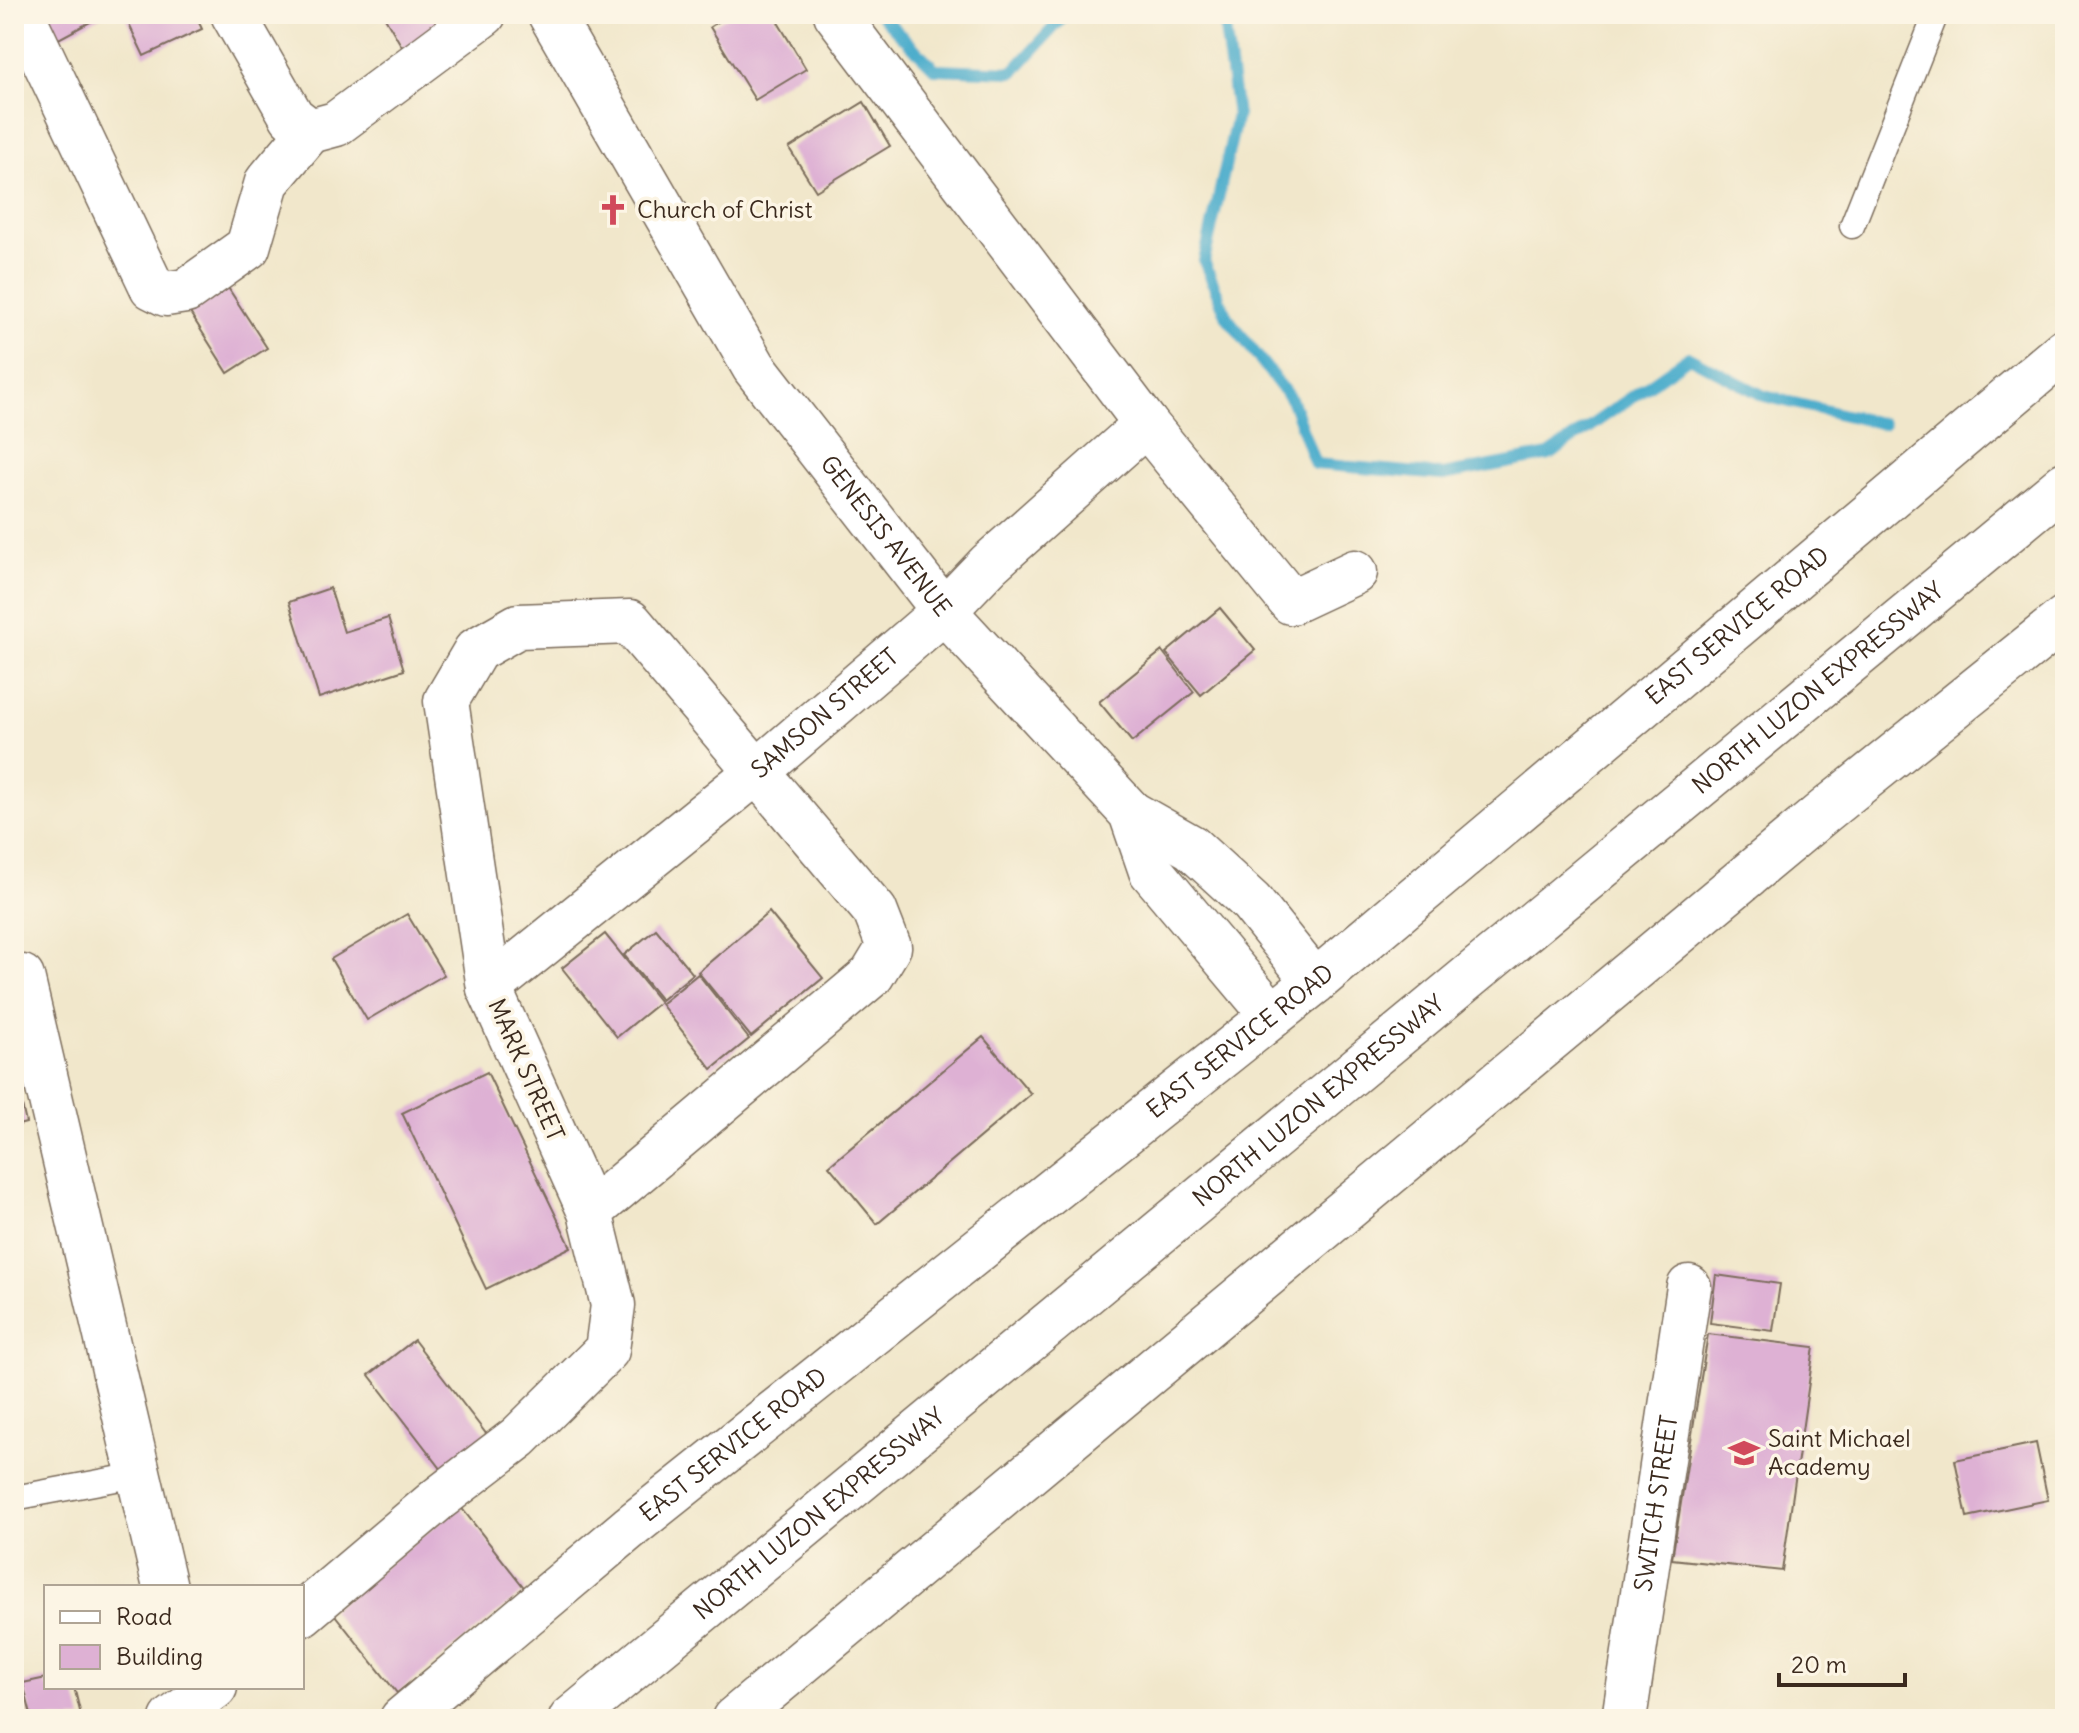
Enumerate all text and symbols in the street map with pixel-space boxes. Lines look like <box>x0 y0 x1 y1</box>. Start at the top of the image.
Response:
church icon: Church of Christ <box>596 193 630 227</box>
place label: Church of Christ <box>637 194 813 224</box>
street label: GENESIS AVENUE <box>814 449 958 622</box>
street label: EAST SERVICE ROAD <box>1639 539 1835 711</box>
street label: NORTH LUZON EXPRESSWAY <box>1686 575 1949 800</box>
street label: SAMSON STREET <box>745 641 904 784</box>
street label: EAST SERVICE ROAD <box>1140 957 1339 1124</box>
street label: NORTH LUZON EXPRESSWAY <box>1186 988 1450 1213</box>
street label: MARK STREET <box>482 994 572 1145</box>
street label: EAST SERVICE ROAD <box>633 1361 832 1528</box>
street label: NORTH LUZON EXPRESSWAY <box>687 1401 950 1626</box>
street label: SWITCH STREET <box>1627 1413 1684 1593</box>
place label: Saint Michael Academy <box>1768 1423 1911 1481</box>
school or university icon: Saint Michael Academy <box>1727 1436 1761 1470</box>
legend <box>44 1585 304 1689</box>
text: Road <box>116 1601 172 1631</box>
scale bar <box>1779 1637 1905 1687</box>
text: Building <box>116 1641 203 1671</box>
text: 20 m <box>1791 1649 1847 1679</box>

